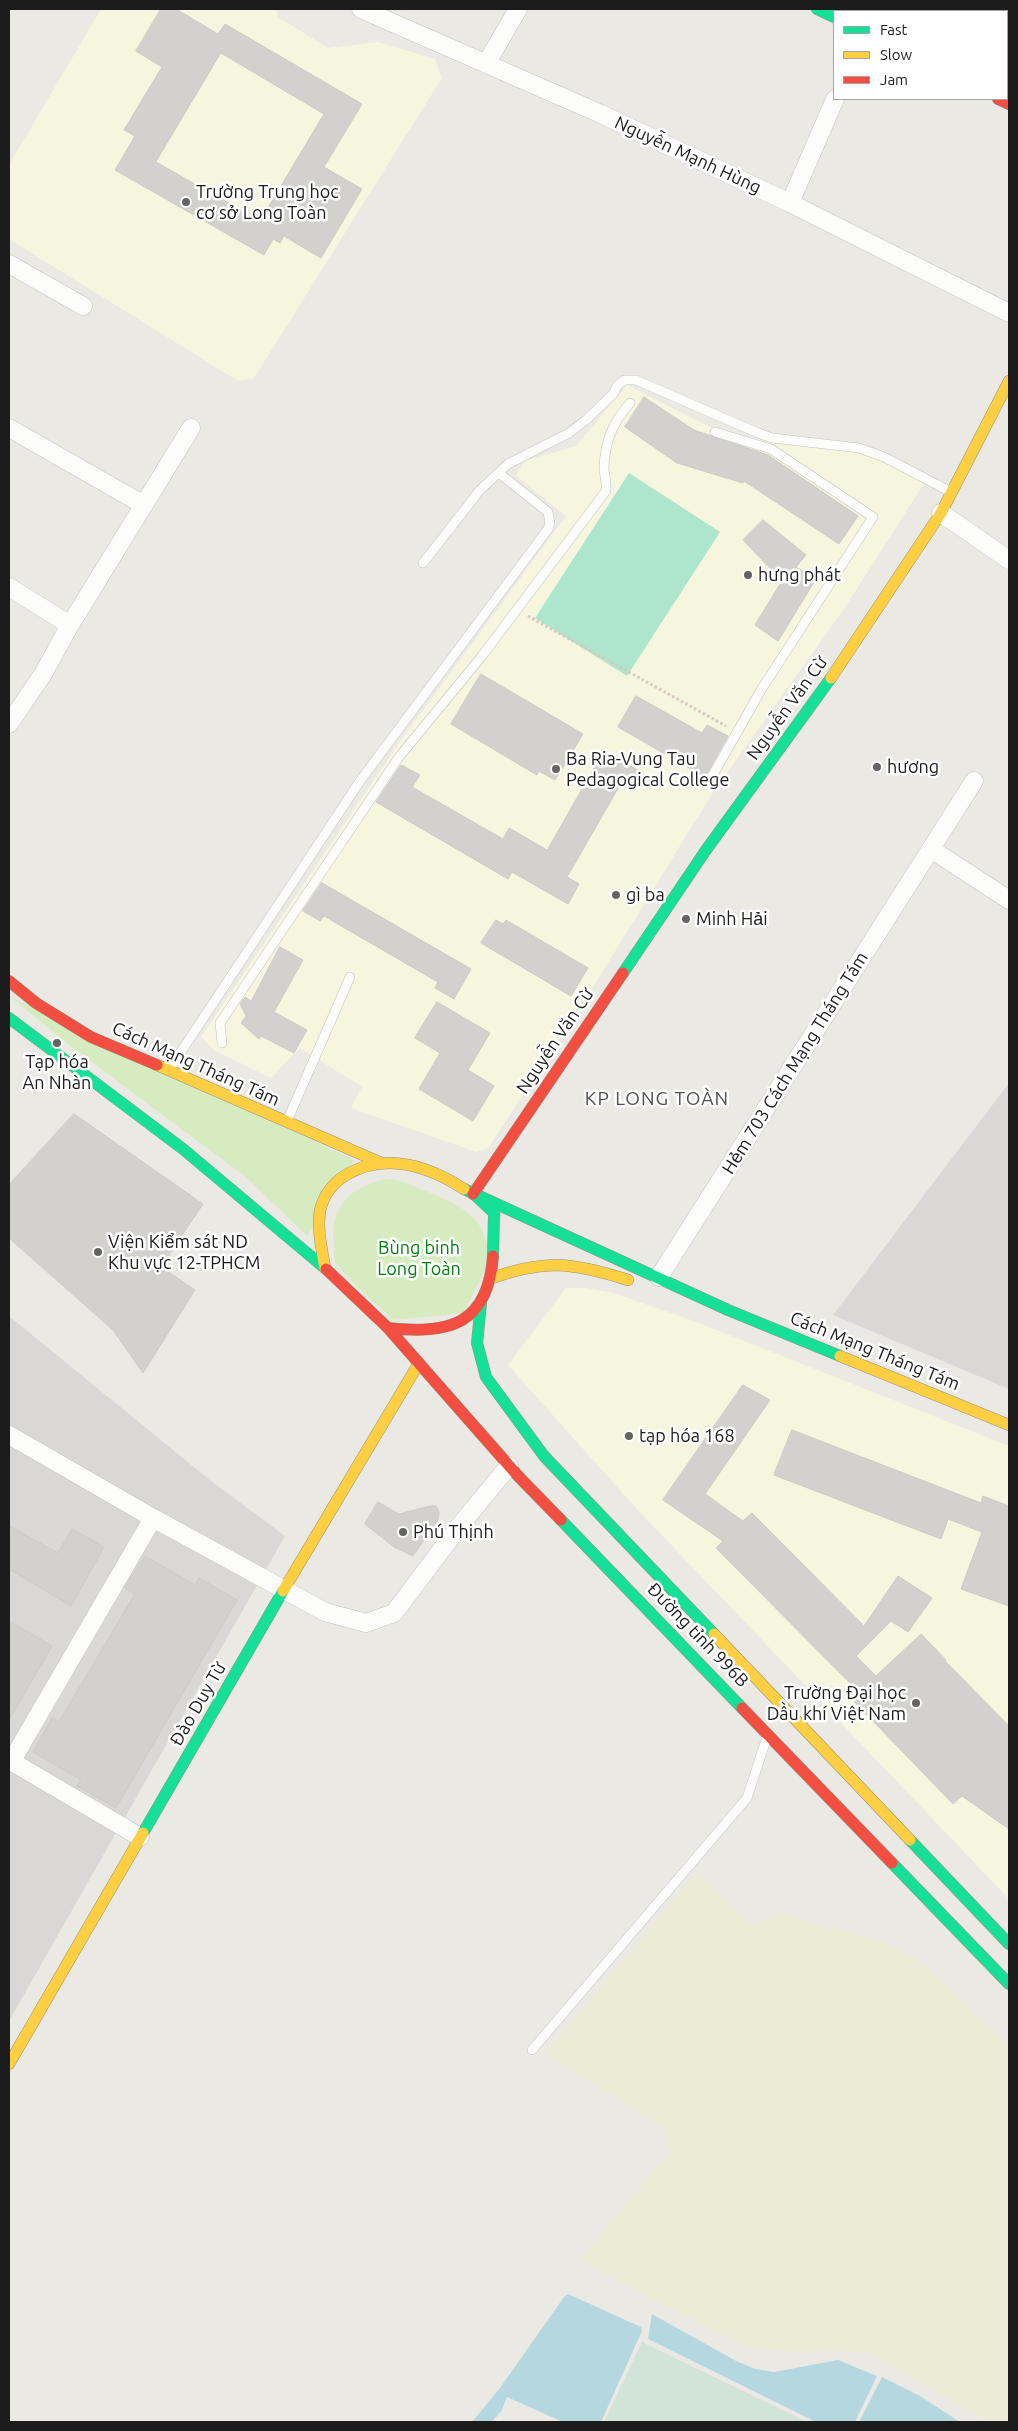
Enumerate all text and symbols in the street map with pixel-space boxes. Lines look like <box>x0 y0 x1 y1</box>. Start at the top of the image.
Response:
legend <box>833 10 1008 100</box>
text: Fast <box>880 21 907 38</box>
text: Slow <box>880 46 912 63</box>
text: Jam <box>880 71 908 88</box>
street label: Nguyễn Mạnh Hùng <box>611 112 765 198</box>
place label: Trường Trung học cơ sở Long Toàn <box>196 181 339 223</box>
marker: Trường Trung học cơ sở Long Toàn <box>180 196 192 208</box>
place label: hưng phát <box>758 564 841 586</box>
marker: hưng phát <box>742 569 754 581</box>
street label: Nguyễn Văn Cừ <box>742 652 832 764</box>
place label: Ba Ria-Vung Tau Pedagogical College <box>566 748 729 791</box>
place label: hương <box>887 756 939 778</box>
marker: hương <box>871 761 883 773</box>
marker: Ba Ria-Vung Tau Pedagogical College <box>550 763 562 775</box>
place label: gì ba <box>626 884 665 906</box>
marker: gì ba <box>610 889 622 901</box>
place label: Minh Hải <box>696 908 768 930</box>
marker: Minh Hải <box>680 913 692 925</box>
street label: Hẻm 703 Cách Mạng Tháng Tám <box>718 948 872 1178</box>
street label: Nguyễn Văn Cừ <box>512 984 598 1098</box>
street label: Cách Mạng Tháng Tám <box>109 1017 283 1111</box>
marker: Tạp hóa An Nhàn <box>51 1037 63 1049</box>
place label: Tạp hóa An Nhàn <box>23 1051 91 1094</box>
district label: KP LONG TOÀN <box>583 1088 731 1110</box>
place label: Viện Kiểm sát ND Khu vực 12-TPHCM <box>108 1231 260 1274</box>
park label: Bùng binh Long Toàn <box>377 1237 461 1280</box>
marker: Viện Kiểm sát ND Khu vực 12-TPHCM <box>92 1246 104 1258</box>
street label: Cách Mạng Tháng Tám <box>787 1307 963 1395</box>
place label: tạp hóa 168 <box>639 1425 735 1447</box>
marker: tạp hóa 168 <box>623 1430 635 1442</box>
place label: Phú Thịnh <box>413 1521 494 1543</box>
marker: Phú Thịnh <box>397 1526 409 1538</box>
street label: Đường tỉnh 996B <box>643 1578 753 1692</box>
street label: Đào Duy Từ <box>165 1658 231 1750</box>
place label: Trường Đại học Dầu khí Việt Nam <box>767 1682 906 1725</box>
marker: Trường Đại học Dầu khí Việt Nam <box>910 1697 922 1709</box>

